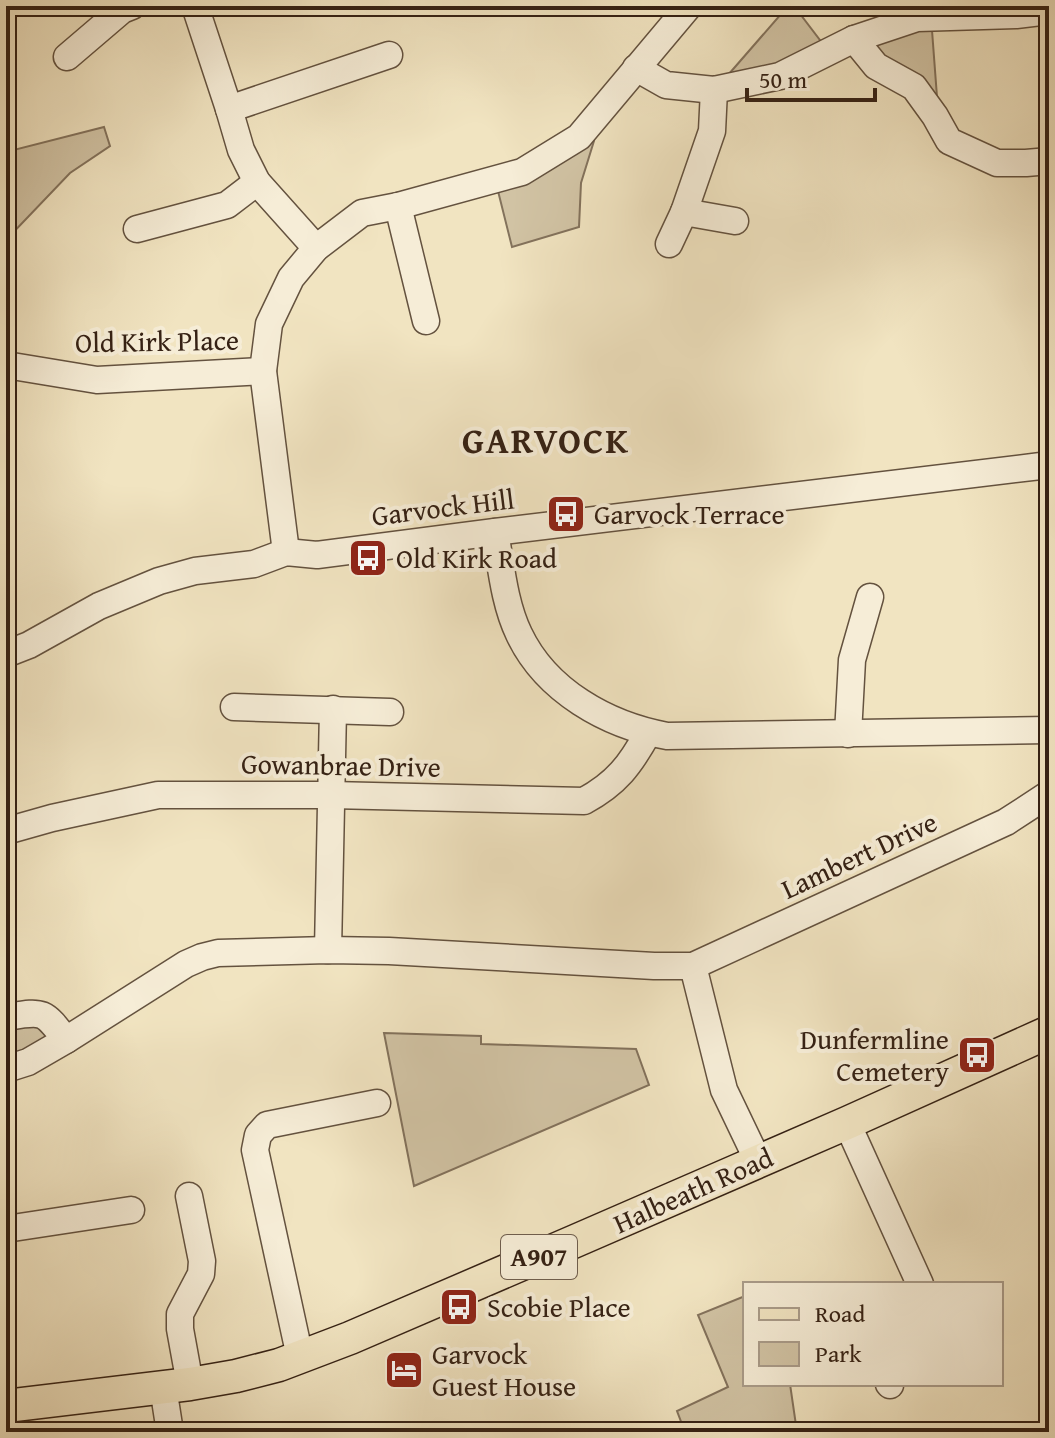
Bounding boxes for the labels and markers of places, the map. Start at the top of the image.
bus stop icon: Garvock Terrace [545,493,587,535]
place label: Garvock Terrace [594,493,785,534]
bus stop icon: Old Kirk Road [347,537,389,579]
place label: Old Kirk Road [396,537,557,578]
place label: Dunfermline Cemetery [800,1018,949,1091]
bus stop icon: Dunfermline Cemetery [956,1034,998,1076]
bus stop icon: Scobie Place [438,1286,480,1328]
place label: Scobie Place [487,1286,631,1327]
place label: Garvock Guest House [432,1333,576,1406]
hotel icon: Garvock Guest House [383,1349,425,1391]

